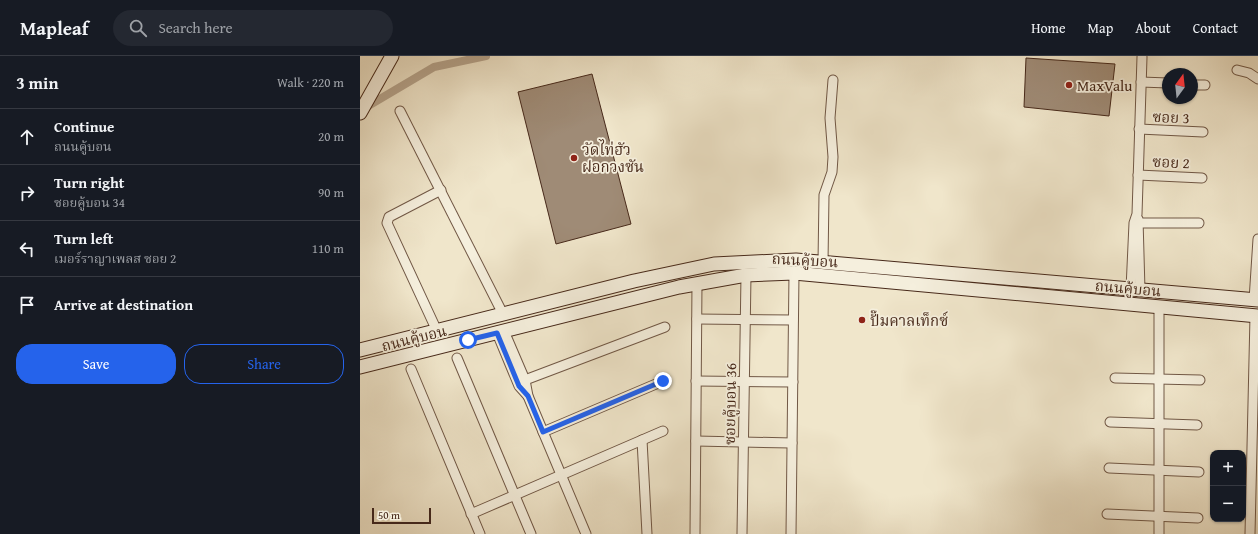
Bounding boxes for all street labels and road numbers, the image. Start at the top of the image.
street label: ซอย 3 [1152,106,1190,128]
street label: ซอย 2 [1152,151,1190,173]
street label: ถนนคู้บอน [771,248,839,272]
street label: ถนนคู้บอน [1094,275,1162,301]
street label: ถนนคู้บอน [379,320,449,356]
street label: ซอยคู้บอน 36 [719,363,741,445]

